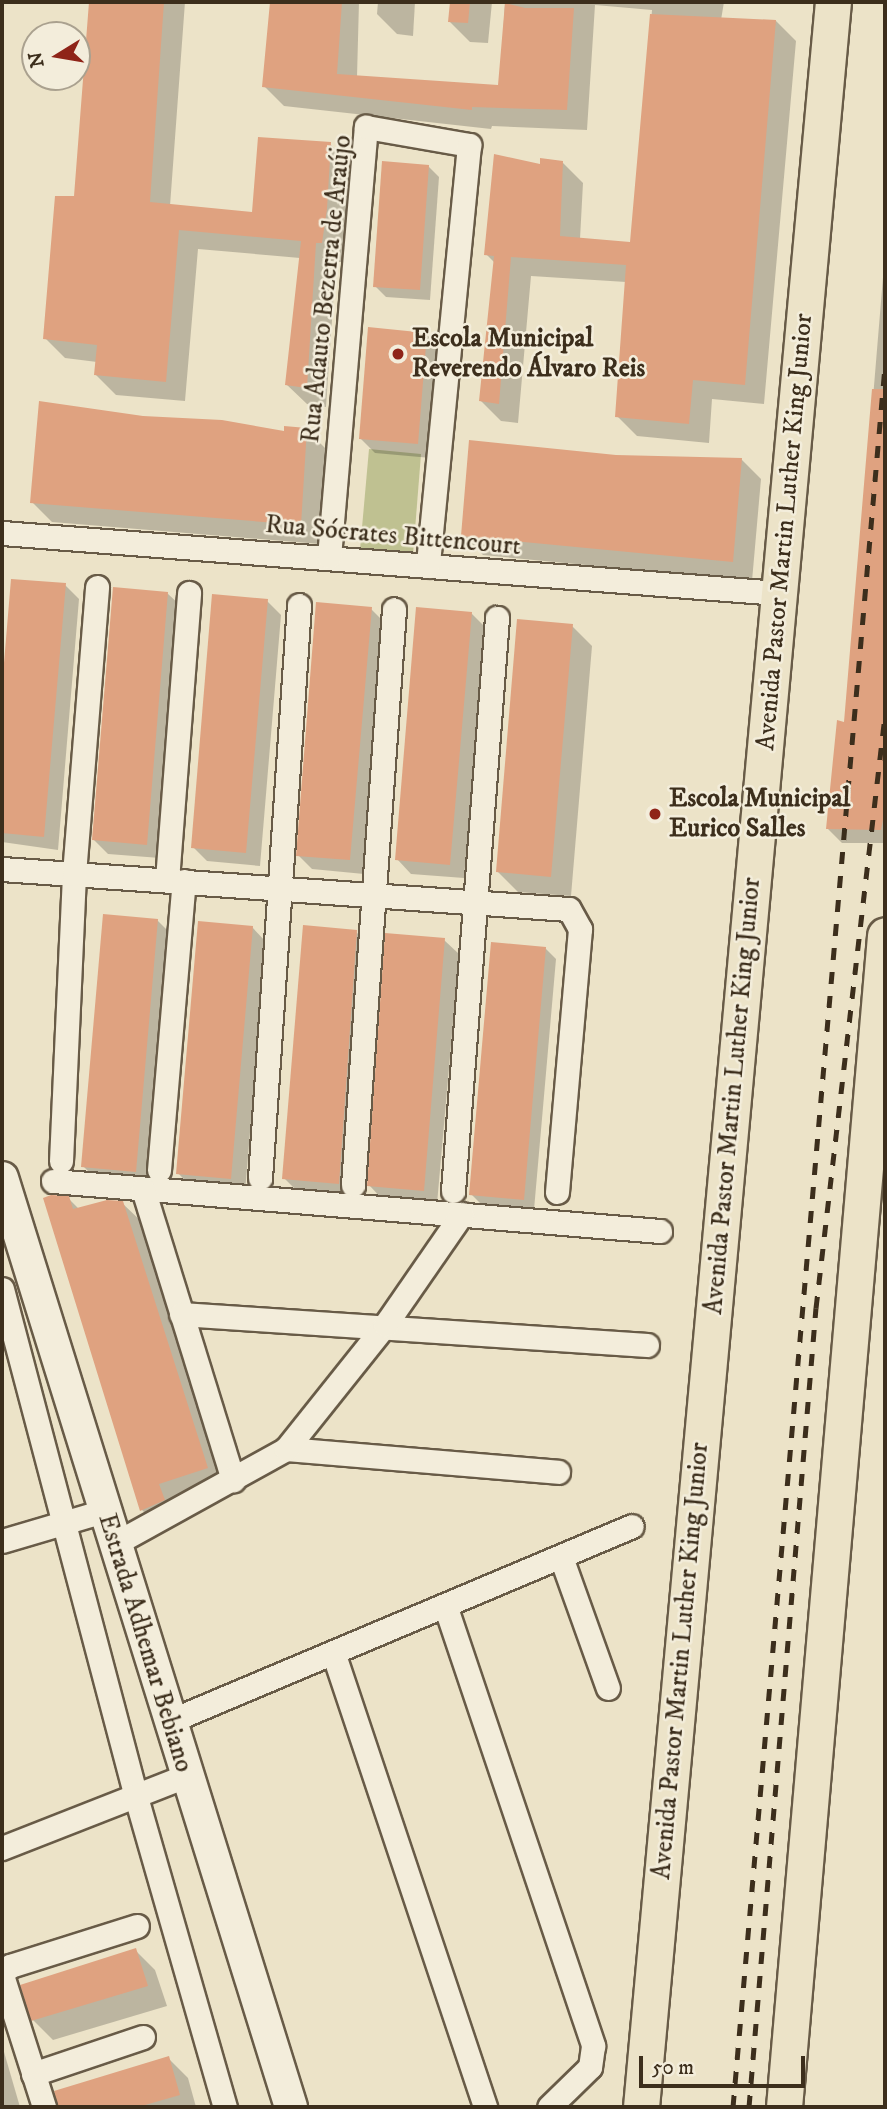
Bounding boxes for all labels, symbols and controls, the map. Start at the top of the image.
north arrow [21,21,91,91]
text: N [24,50,50,70]
street label: Rua Adauto Bezerra de Araújo [295,134,359,444]
street label: Avenida Pastor Martin Luther King Junior [750,312,820,752]
place label: Escola Municipal Reverendo Álvaro Reis [412,323,645,384]
marker: Escola Municipal Reverendo Álvaro Reis [390,346,406,362]
street label: Rua Sócrates Bittencourt [264,509,522,563]
place label: Escola Municipal Eurico Salles [669,783,850,844]
marker: Escola Municipal Eurico Salles [647,806,663,822]
street label: Avenida Pastor Martin Luther King Junior [698,876,768,1316]
street label: Avenida Pastor Martin Luther King Junior [646,1441,716,1881]
street label: Estrada Adhemar Bebiano [91,1510,199,1776]
scale bar [642,2042,808,2086]
text: 50 m [652,2055,694,2081]

